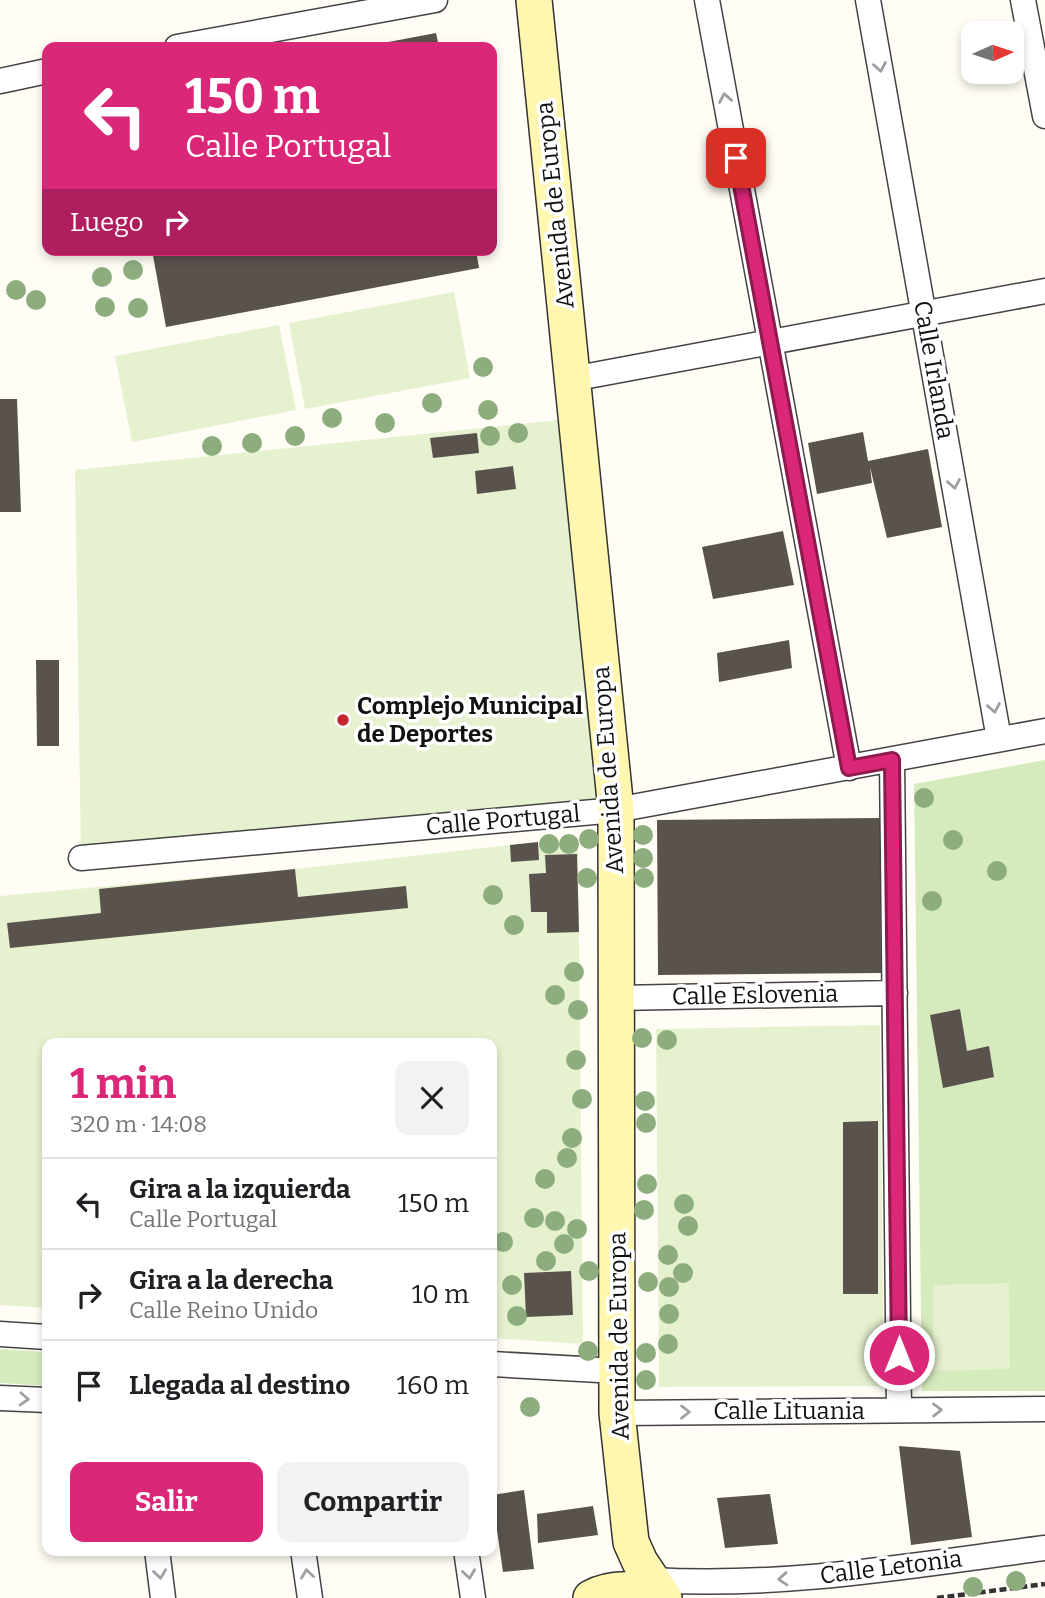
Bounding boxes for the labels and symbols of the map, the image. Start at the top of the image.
north arrow [961,21,1024,84]
one-way arrow [872,61,887,73]
one-way arrow [718,92,733,104]
street label: Avenida de Europa [530,100,580,310]
pin [706,128,766,188]
street label: Calle Irlanda [908,298,960,442]
one-way arrow [946,478,961,490]
street label: Avenida de Europa [587,665,629,875]
place label: Complejo Municipal de Deportes [357,692,584,748]
one-way arrow [986,702,1001,714]
marker: Complejo Municipal de Deportes [335,712,351,728]
street label: Calle Portugal [425,799,581,841]
street label: Calle Eslovenia [672,980,838,1010]
street label: Avenida de Europa [603,1232,635,1440]
position arrow [862,1318,936,1392]
one-way arrow [18,1391,29,1406]
street label: Calle Lituania [713,1397,865,1425]
one-way arrow [932,1402,943,1418]
one-way arrow [680,1404,691,1420]
street label: Calle Letonia [818,1544,964,1590]
one-way arrow [153,1568,168,1580]
one-way arrow [300,1568,315,1580]
one-way arrow [461,1568,476,1580]
one-way arrow [777,1571,788,1586]

